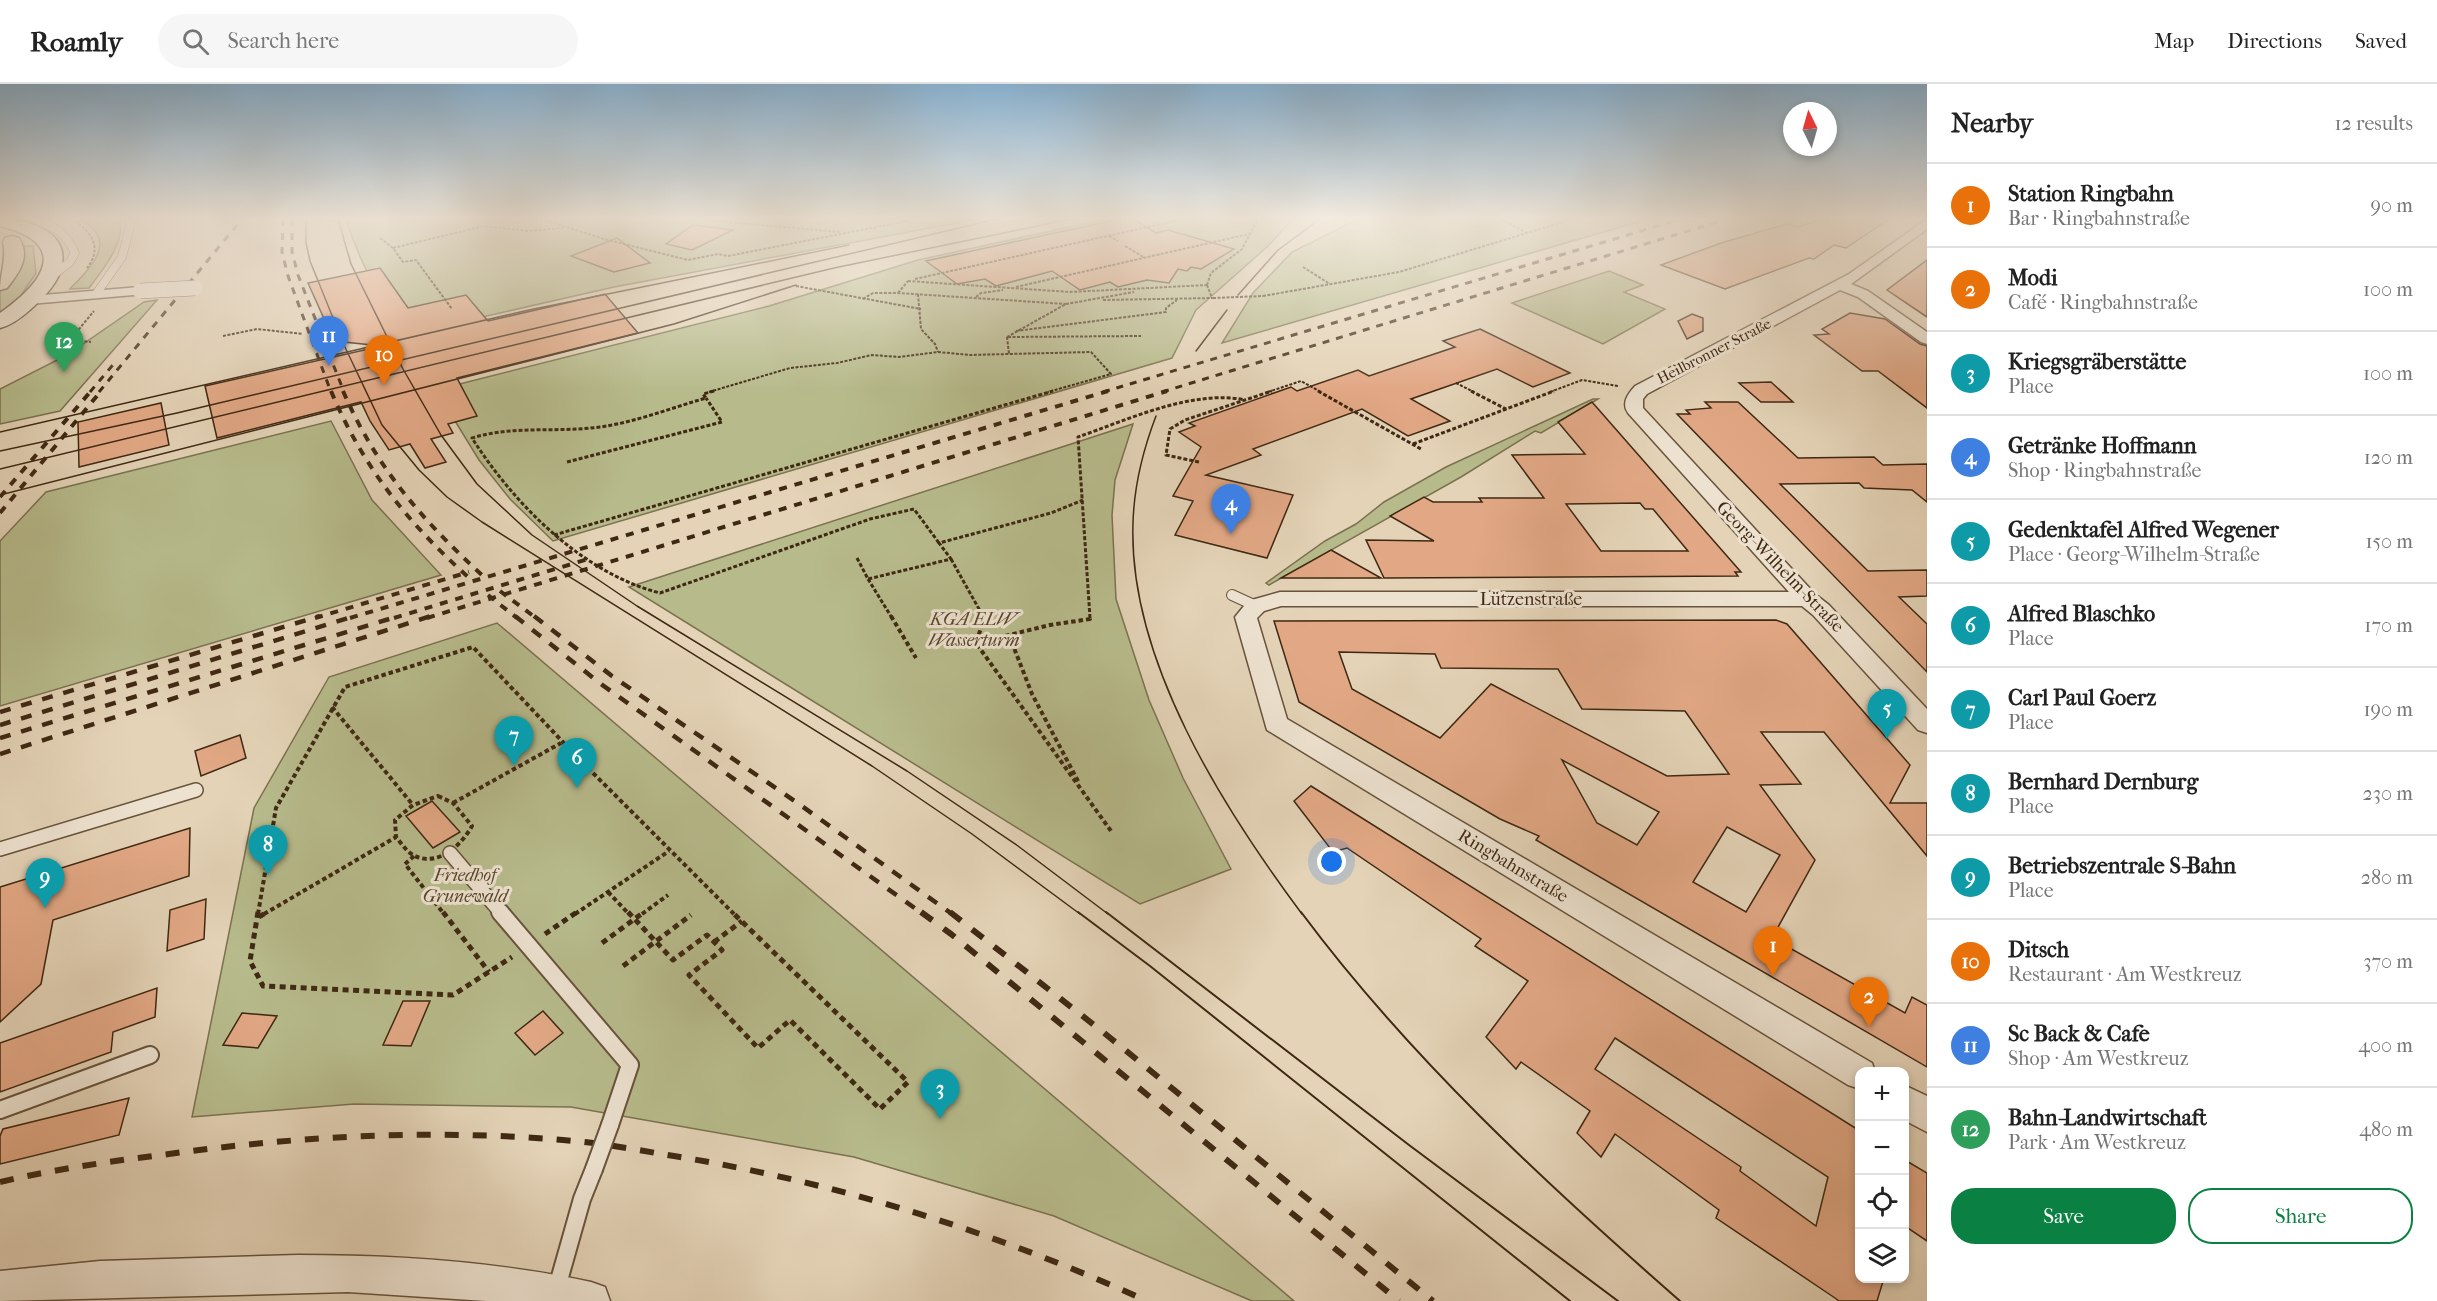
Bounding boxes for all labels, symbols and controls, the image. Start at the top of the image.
search box [158,14,578,68]
text: Roamly [30,25,122,58]
icon: search [179,25,212,58]
text: Search here [227,28,339,54]
text: Map [2154,29,2194,53]
text: Directions [2227,29,2322,53]
text: Saved [2355,29,2407,53]
north arrow [1783,102,1837,156]
text: Nearby [1951,108,2033,139]
text: 12 results [2334,112,2413,135]
text: Station Ringbahn [2008,181,2174,207]
text: 1 [1967,194,1974,217]
text: 90 m [2371,194,2413,217]
text: Bar · Ringbahnstraße [2008,207,2190,230]
text: Modi [2008,265,2058,291]
text: 2 [1965,278,1976,301]
text: 100 m [2363,278,2413,301]
text: Café · Ringbahnstraße [2008,291,2198,314]
street label: Heilbronner Straße [1654,314,1775,388]
pin: 11 [310,316,348,366]
pin: 12 [44,322,84,372]
pin: 10 [364,336,404,385]
text: Kriegsgräberstätte [2008,349,2186,375]
text: 3 [1966,362,1975,385]
text: 100 m [2363,362,2413,385]
text: Place [2008,375,2054,398]
text: Getränke Hoffmann [2008,433,2196,459]
text: 4 [1965,446,1976,469]
text: 120 m [2364,446,2413,469]
text: Shop · Ringbahnstraße [2008,459,2201,482]
pin: 4 [1212,484,1250,534]
street label: Georg-Wilhelm-Straße [1712,497,1848,637]
text: Gedenktafel Alfred Wegener [2008,517,2279,543]
text: 5 [1966,530,1975,553]
text: 150 m [2365,530,2413,553]
text: Place · Georg-Wilhelm-Straße [2008,543,2260,566]
street label: Lützenstraße [1480,589,1582,610]
text: Alfred Blaschko [2008,601,2155,627]
park label: KGA ELW Wasserturm [928,609,1021,651]
text: 6 [1965,614,1976,637]
text: 170 m [2364,614,2413,637]
text: Place [2008,627,2054,650]
text: Carl Paul Goerz [2008,685,2156,711]
pin: 5 [1868,690,1906,739]
text: 7 [1966,698,1975,721]
text: 190 m [2363,698,2413,721]
text: Place [2008,711,2054,734]
pin: 7 [494,716,534,766]
pin: 6 [558,738,596,788]
text: Bernhard Dernburg [2008,769,2198,795]
text: 8 [1965,782,1976,805]
text: 230 m [2363,782,2413,805]
text: Place [2008,795,2054,818]
street label: Ringbahnstraße [1454,825,1572,907]
pin: 8 [248,826,288,875]
your location [1317,847,1346,876]
text: Betriebszentrale S-Bahn [2008,853,2236,879]
pin: 9 [26,858,64,908]
park label: Friedhof Grunewald [423,865,510,907]
text: 9 [1965,866,1976,889]
text: 280 m [2361,866,2413,889]
text: Place [2008,879,2054,902]
pin: 1 [1754,926,1792,976]
text: Ditsch [2008,937,2069,963]
text: 10 [1961,950,1980,973]
text: 370 m [2363,950,2413,973]
text: Restaurant · Am Westkreuz [2008,963,2242,986]
pin: 2 [1850,978,1888,1027]
text: Sc Back & Cafe [2008,1021,2150,1047]
text: 11 [1963,1034,1978,1057]
text: 400 m [2358,1034,2413,1057]
text: Shop · Am Westkreuz [2008,1047,2188,1070]
map controls [1855,1067,1909,1283]
button: + [1855,1067,1909,1121]
pin: 3 [920,1070,960,1119]
text: Bahn-Landwirtschaft [2008,1105,2207,1131]
text: 12 [1962,1118,1979,1141]
text: 480 m [2359,1118,2413,1141]
button: − [1855,1121,1909,1175]
text: Park · Am Westkreuz [2008,1131,2186,1154]
button: locate [1855,1175,1909,1229]
button: Save [1951,1188,2176,1244]
button: Share [2188,1188,2413,1244]
button: layers [1855,1229,1909,1283]

